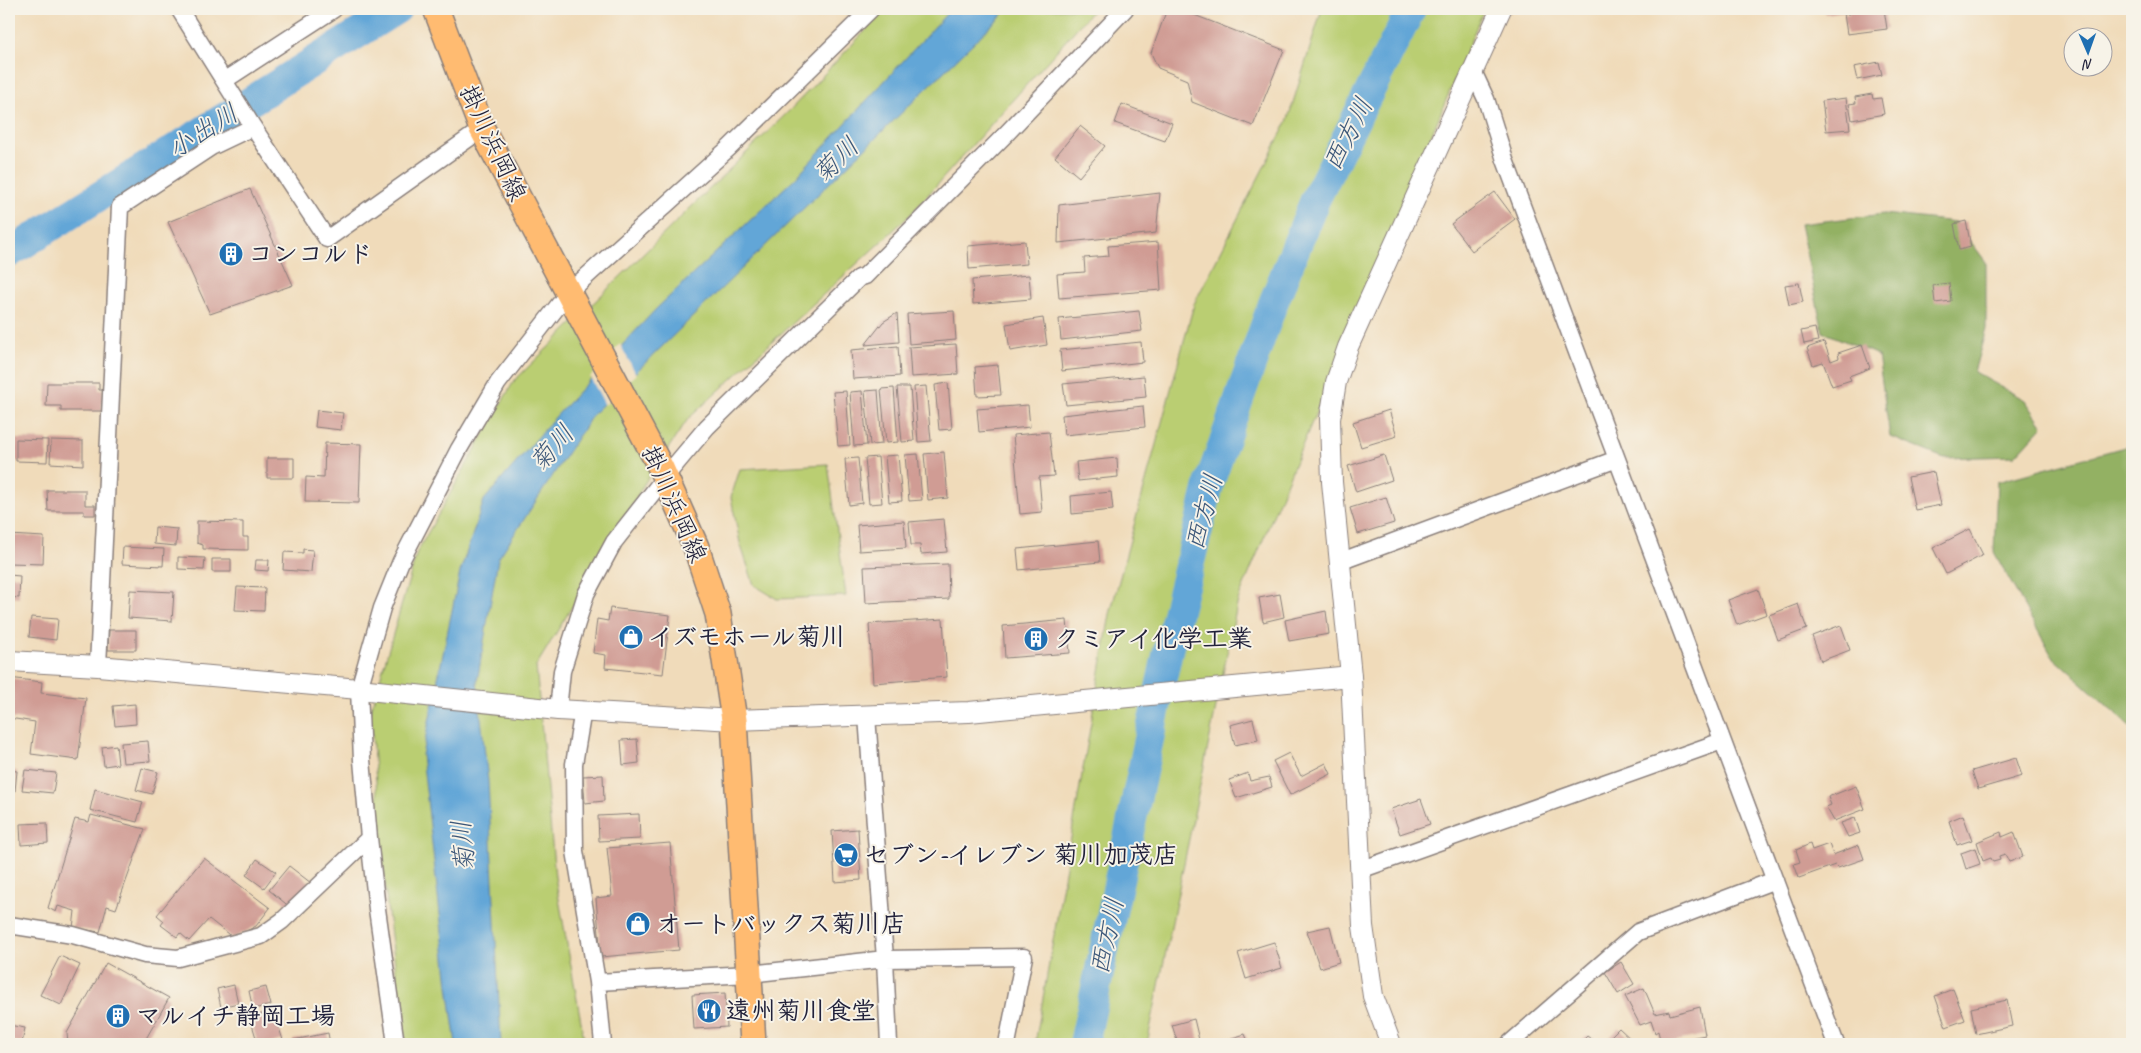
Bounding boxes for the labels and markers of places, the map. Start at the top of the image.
place label: コンコルド [248,238,373,270]
building icon: コンコルド [218,241,244,267]
place label: イズモホール菊川 [648,621,846,653]
place label: クミアイ化学工業 [1054,623,1253,655]
shop icon: イズモホール菊川 [618,624,644,650]
building icon: クミアイ化学工業 [1023,626,1049,652]
place label: セブン-イレブン 菊川加茂店 [864,839,1178,871]
supermarket icon: セブン-イレブン 菊川加茂店 [833,842,859,868]
place label: オートバックス菊川店 [656,908,906,940]
shop icon: オートバックス菊川店 [625,911,651,937]
place label: 遠州菊川食堂 [726,995,876,1027]
restaurant icon: 遠州菊川食堂 [696,998,722,1024]
place label: マルイチ静岡工場 [136,1000,336,1032]
building icon: マルイチ静岡工場 [105,1003,131,1029]

